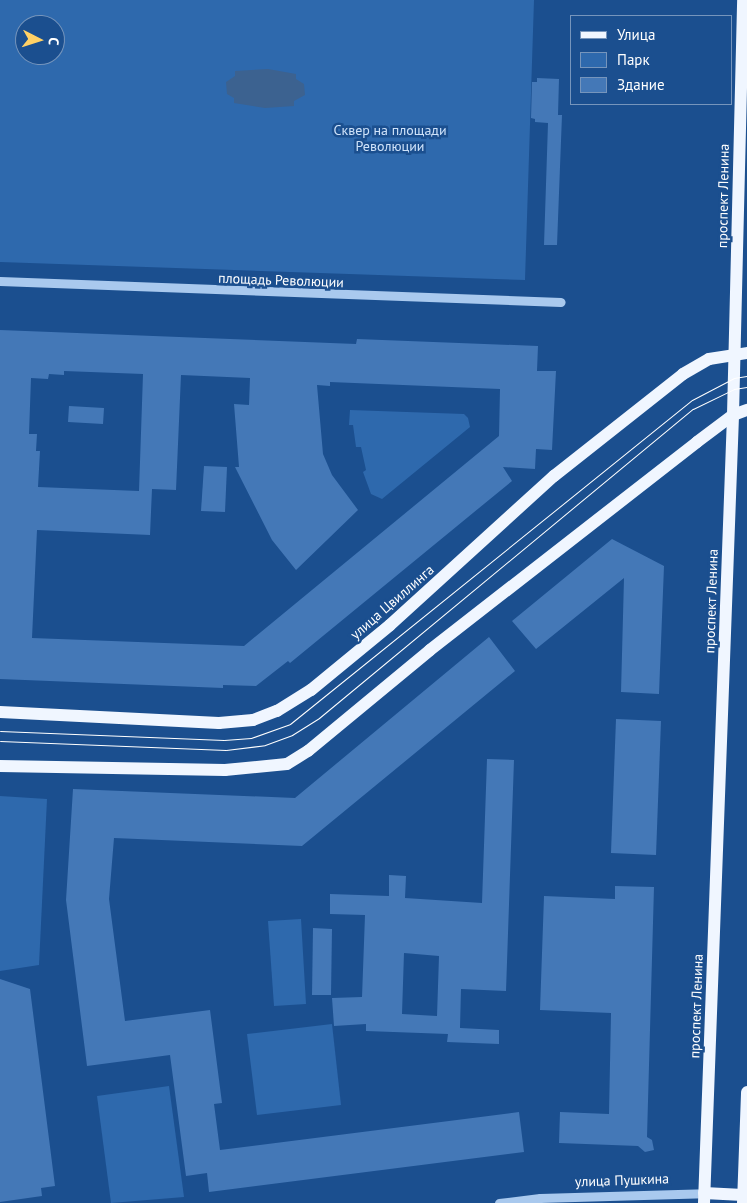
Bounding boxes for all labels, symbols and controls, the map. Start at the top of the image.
north arrow [15,15,65,65]
legend [570,15,732,105]
text: Улица [617,25,655,44]
text: С [45,37,63,46]
text: Парк [617,50,650,69]
text: Здание [617,75,665,94]
park label: Сквер на площади Революции [333,122,447,154]
street label: проспект Ленина [714,143,732,249]
street label: площадь Революции [218,269,344,291]
street label: проспект Ленина [701,548,721,654]
street label: улица Цвиллинга [347,561,437,643]
street label: проспект Ленина [686,953,706,1059]
street label: улица Пушкина [575,1170,669,1190]

